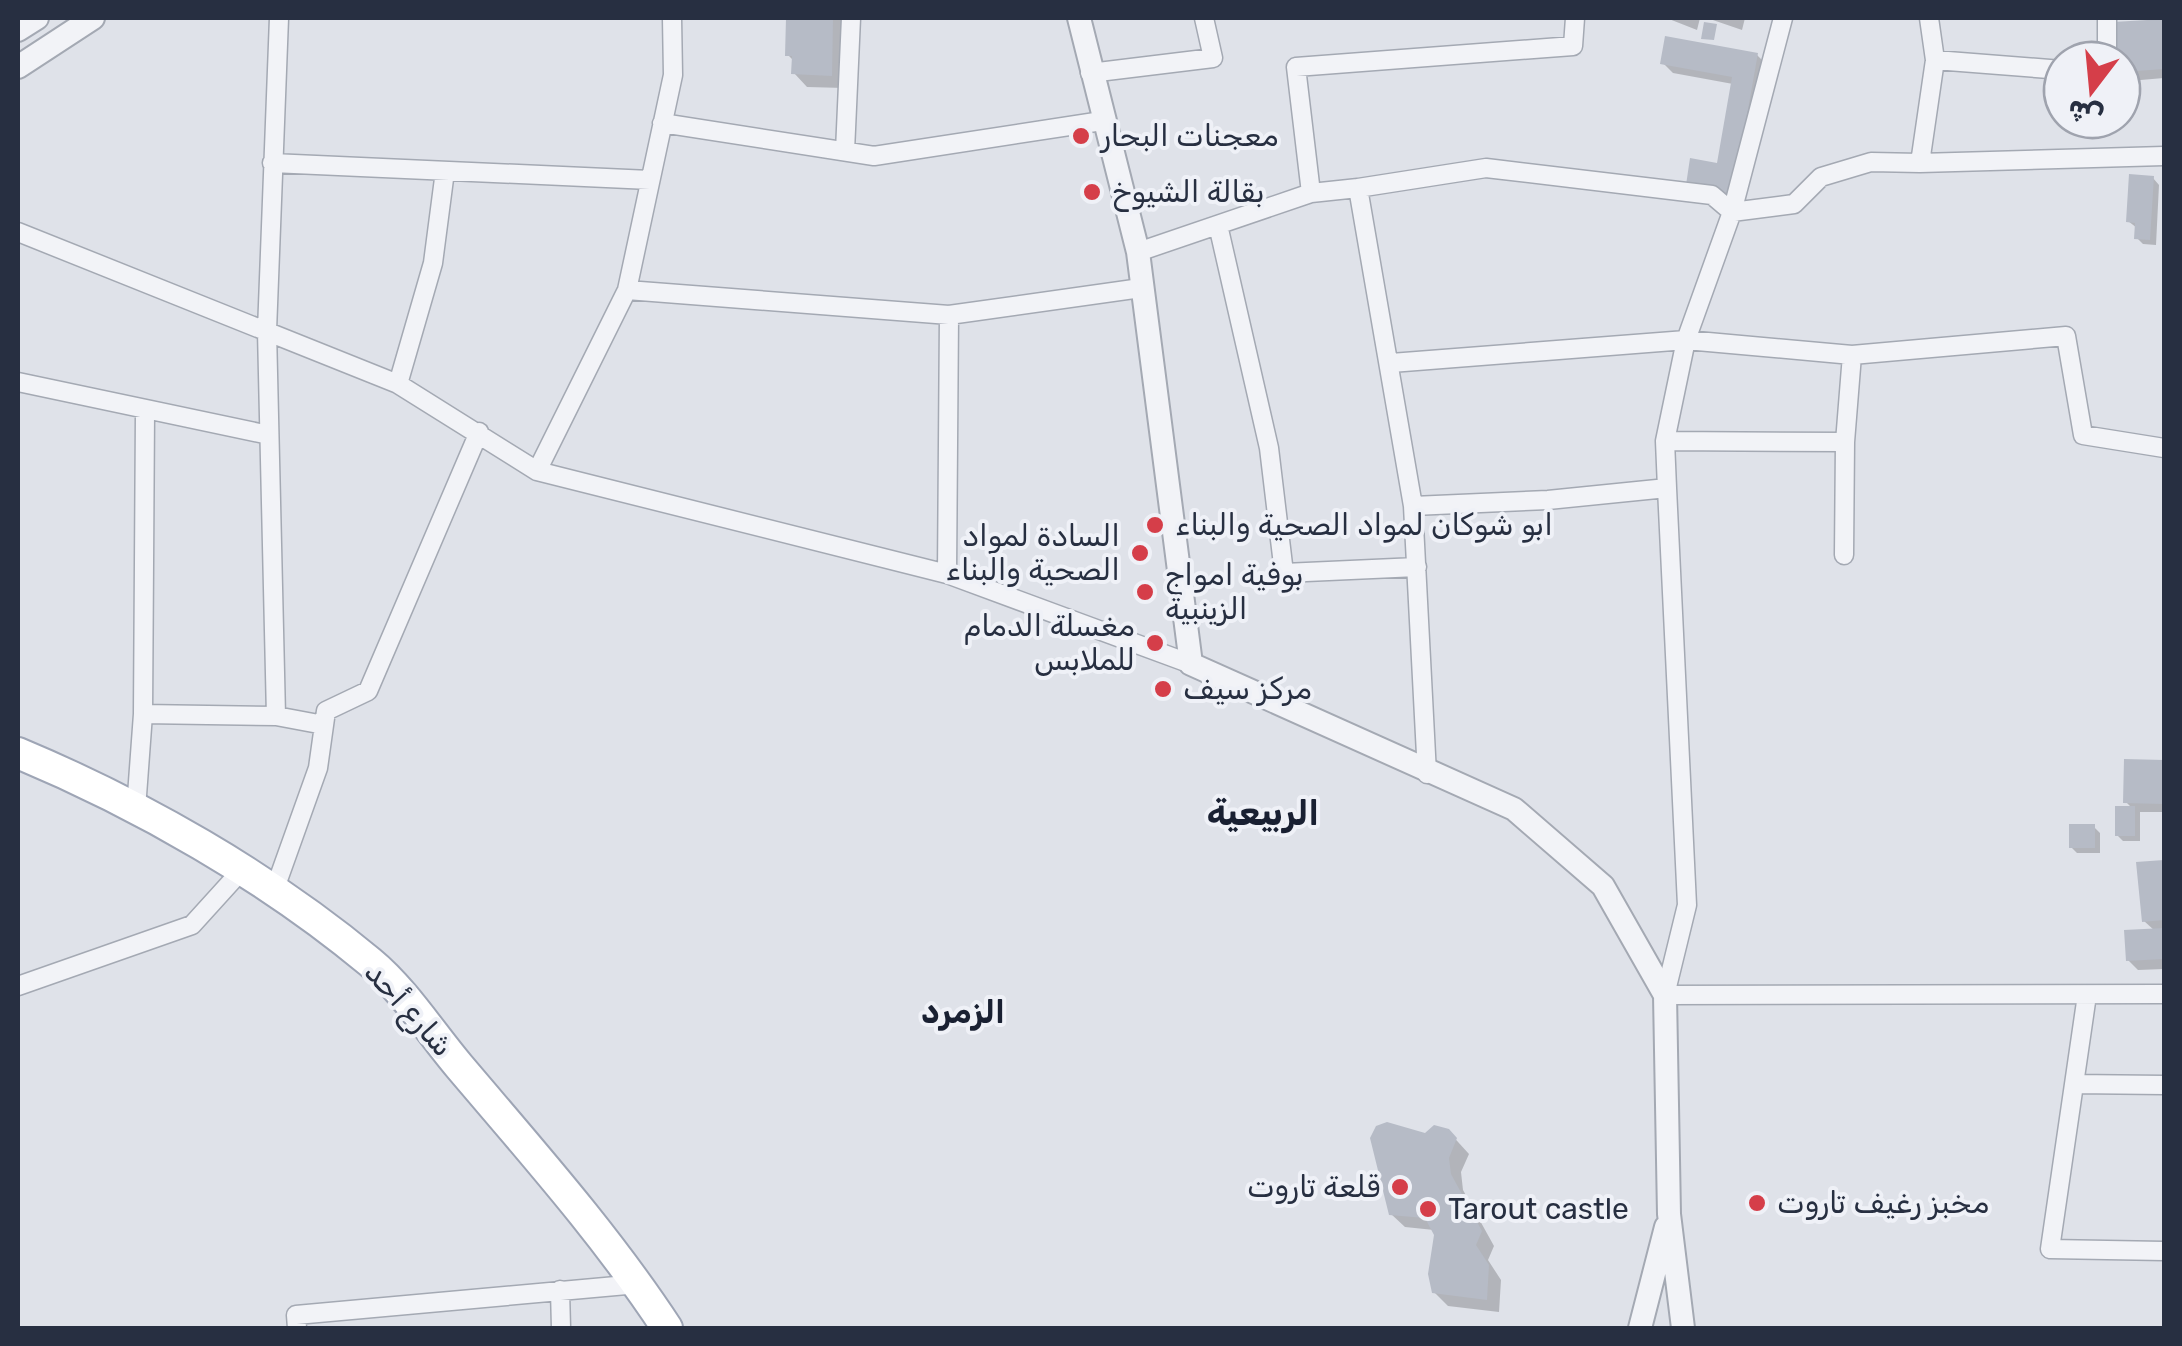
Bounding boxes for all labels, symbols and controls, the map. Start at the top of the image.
north arrow [2042,40,2142,140]
text: ش [2064,93,2107,134]
place label: معجنات البحار [1099,118,1279,154]
marker: معجنات البحار [1070,125,1092,147]
place label: بقالة الشيوخ [1112,174,1264,212]
marker: بقالة الشيوخ [1081,181,1103,203]
place label: ابو شوكان لمواد الصحية والبناء [1175,507,1553,543]
marker: ابو شوكان لمواد الصحية والبناء [1144,514,1166,536]
place label: السادة لمواد الصحية والبناء [945,518,1120,588]
marker: السادة لمواد الصحية والبناء [1129,542,1151,564]
place label: بوفية امواج الزينبية [1165,557,1304,627]
marker: بوفية امواج الزينبية [1134,581,1156,603]
place label: مغسلة الدمام للملابس [964,608,1135,678]
marker: مغسلة الدمام للملابس [1144,632,1166,654]
place label: مركز سيف [1183,671,1312,707]
marker: مركز سيف [1152,678,1174,700]
district label: الربيعية [1207,792,1319,834]
street label: شارع أحد [356,954,461,1065]
district label: الزمرد [921,993,1005,1031]
place label: قلعة تاروت [1247,1169,1380,1205]
marker: قلعة تاروت [1389,1176,1411,1198]
place label: مخبز رغيف تاروت [1777,1185,1989,1221]
place label: Tarout castle [1448,1191,1629,1227]
marker: مخبز رغيف تاروت [1746,1192,1768,1214]
marker: Tarout castle [1417,1198,1439,1220]

